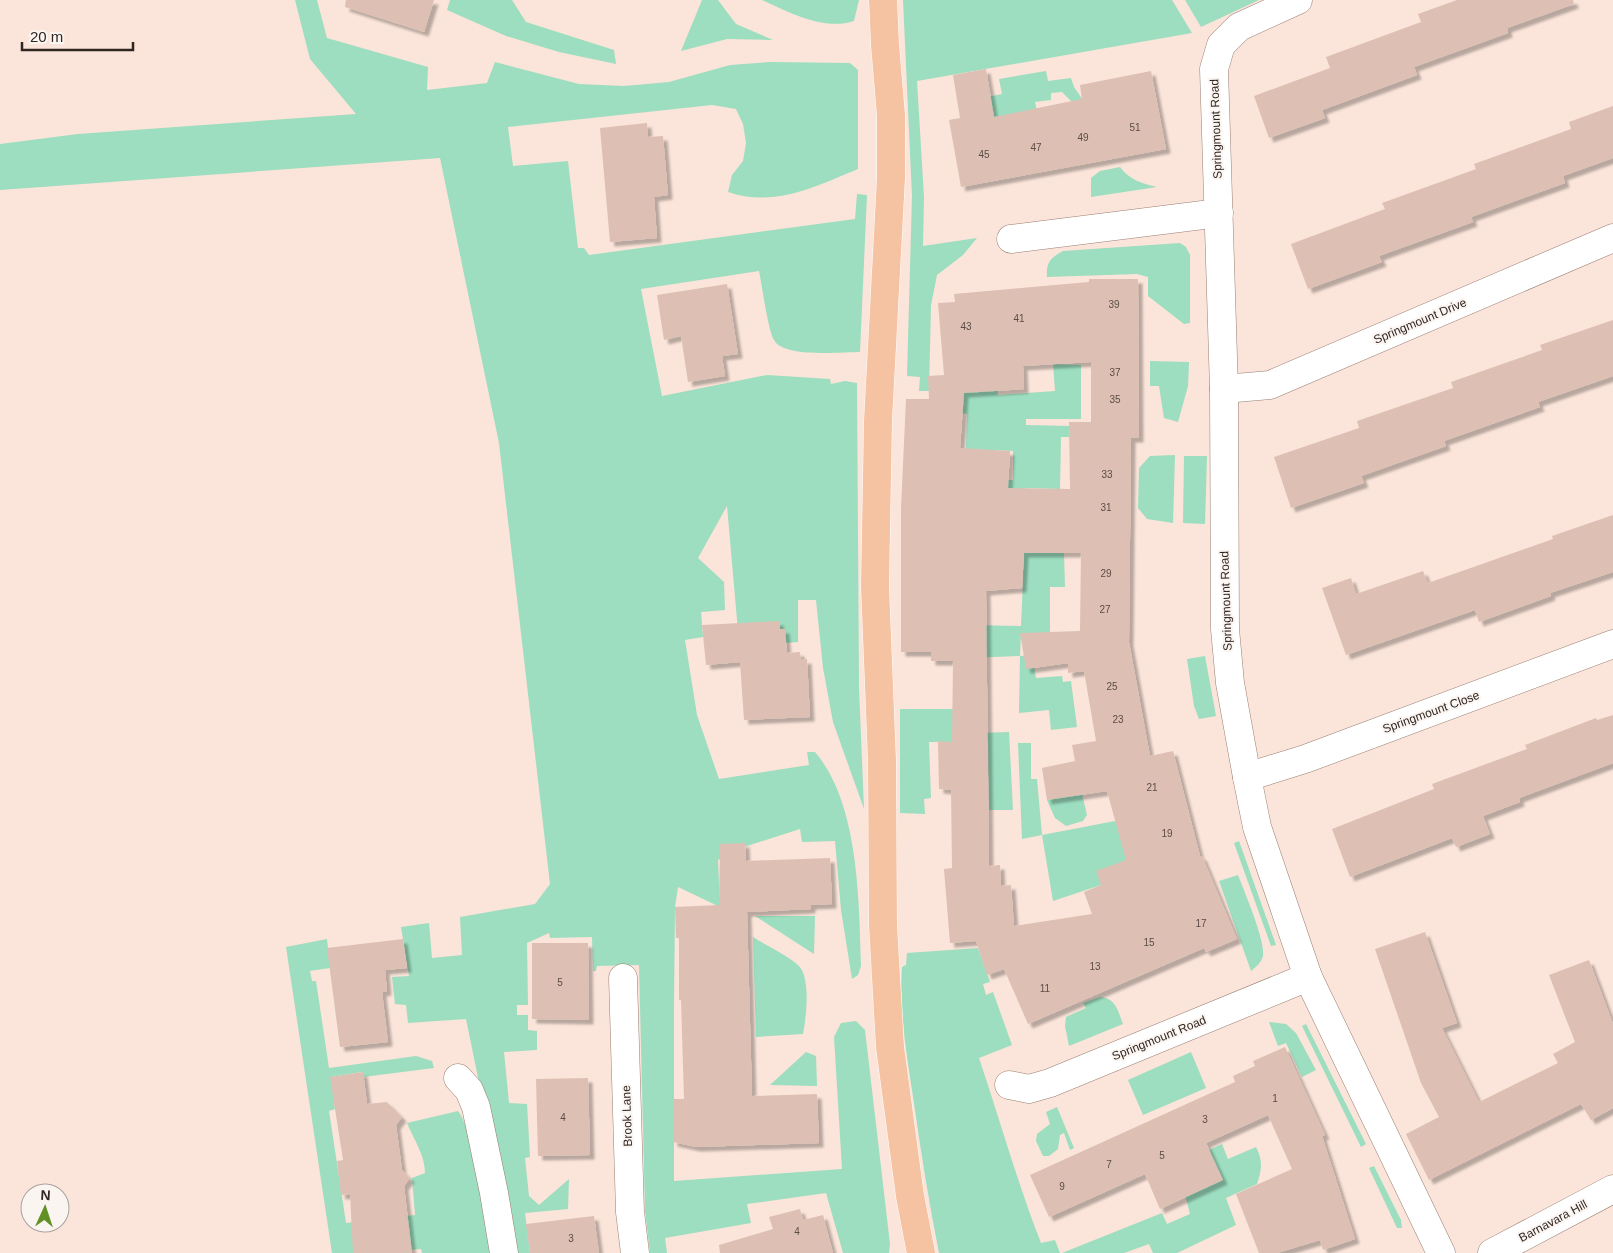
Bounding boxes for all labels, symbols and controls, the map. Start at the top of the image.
scale bar [22,20,134,52]
text: 20 m [30,28,63,45]
street label: Springmount Road [1207,79,1225,179]
house number: 51 [1129,122,1141,133]
house number: 49 [1077,132,1089,143]
house number: 47 [1030,142,1042,153]
house number: 45 [978,149,990,160]
street label: Springmount Drive [1372,295,1469,347]
house number: 39 [1108,299,1120,310]
house number: 41 [1013,313,1025,324]
house number: 43 [960,321,972,332]
house number: 37 [1109,367,1121,378]
house number: 35 [1109,394,1121,405]
house number: 33 [1101,469,1113,480]
house number: 31 [1100,502,1112,513]
street label: Springmount Road [1217,551,1235,651]
house number: 29 [1100,568,1112,579]
house number: 27 [1099,604,1111,615]
house number: 25 [1106,681,1118,692]
street label: Springmount Close [1381,688,1482,736]
house number: 23 [1112,714,1124,725]
house number: 21 [1146,782,1158,793]
house number: 19 [1161,828,1173,839]
house number: 17 [1195,918,1207,929]
house number: 15 [1143,937,1155,948]
house number: 13 [1089,961,1101,972]
house number: 5 [557,977,563,988]
house number: 11 [1040,983,1051,994]
street label: Springmount Road [1110,1013,1208,1063]
street label: Brook Lane [619,1085,635,1147]
house number: 1 [1272,1093,1278,1104]
house number: 4 [560,1112,566,1123]
house number: 3 [1202,1114,1208,1125]
house number: 5 [1159,1150,1165,1161]
house number: 7 [1106,1159,1112,1170]
house number: 9 [1059,1181,1065,1192]
north arrow [20,1183,70,1233]
text: N [40,1187,51,1203]
street label: Barnavara Hill [1516,1197,1590,1245]
house number: 4 [794,1226,800,1237]
house number: 3 [568,1233,574,1244]

